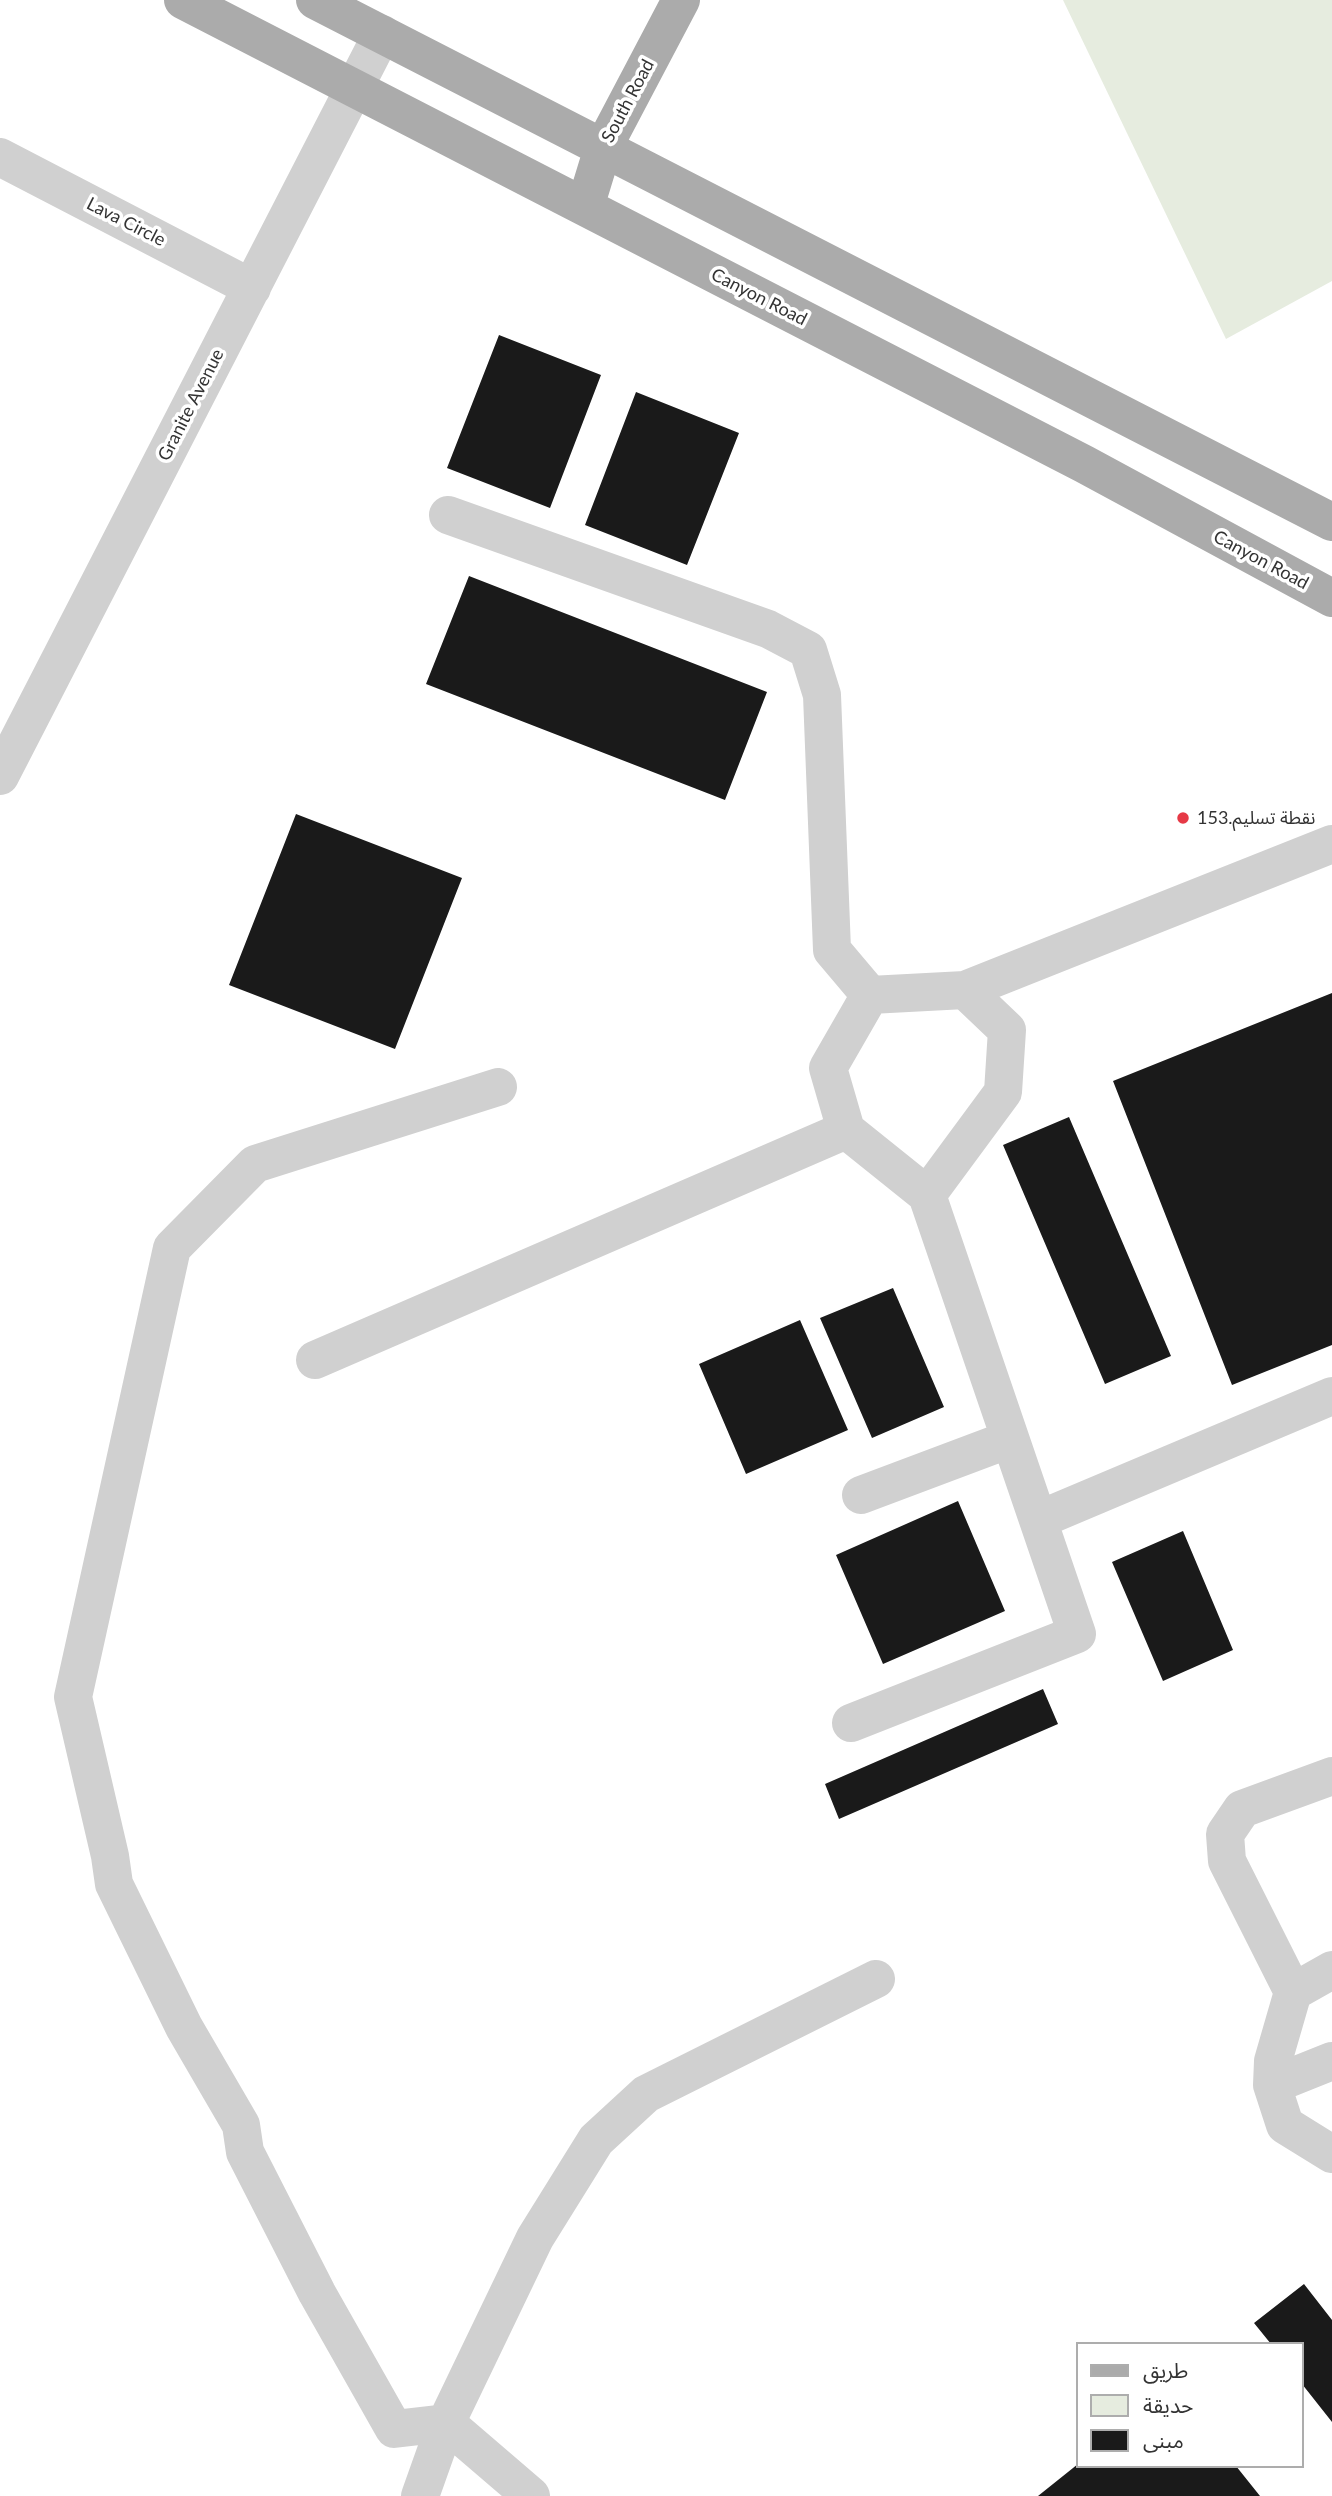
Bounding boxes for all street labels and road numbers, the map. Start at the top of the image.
street label: South Road [597,56,659,146]
street label: Lava Circle [83,193,169,251]
street label: Canyon Road [707,264,811,330]
street label: Granite Avenue [153,345,229,465]
street label: Canyon Road [1210,526,1312,594]

